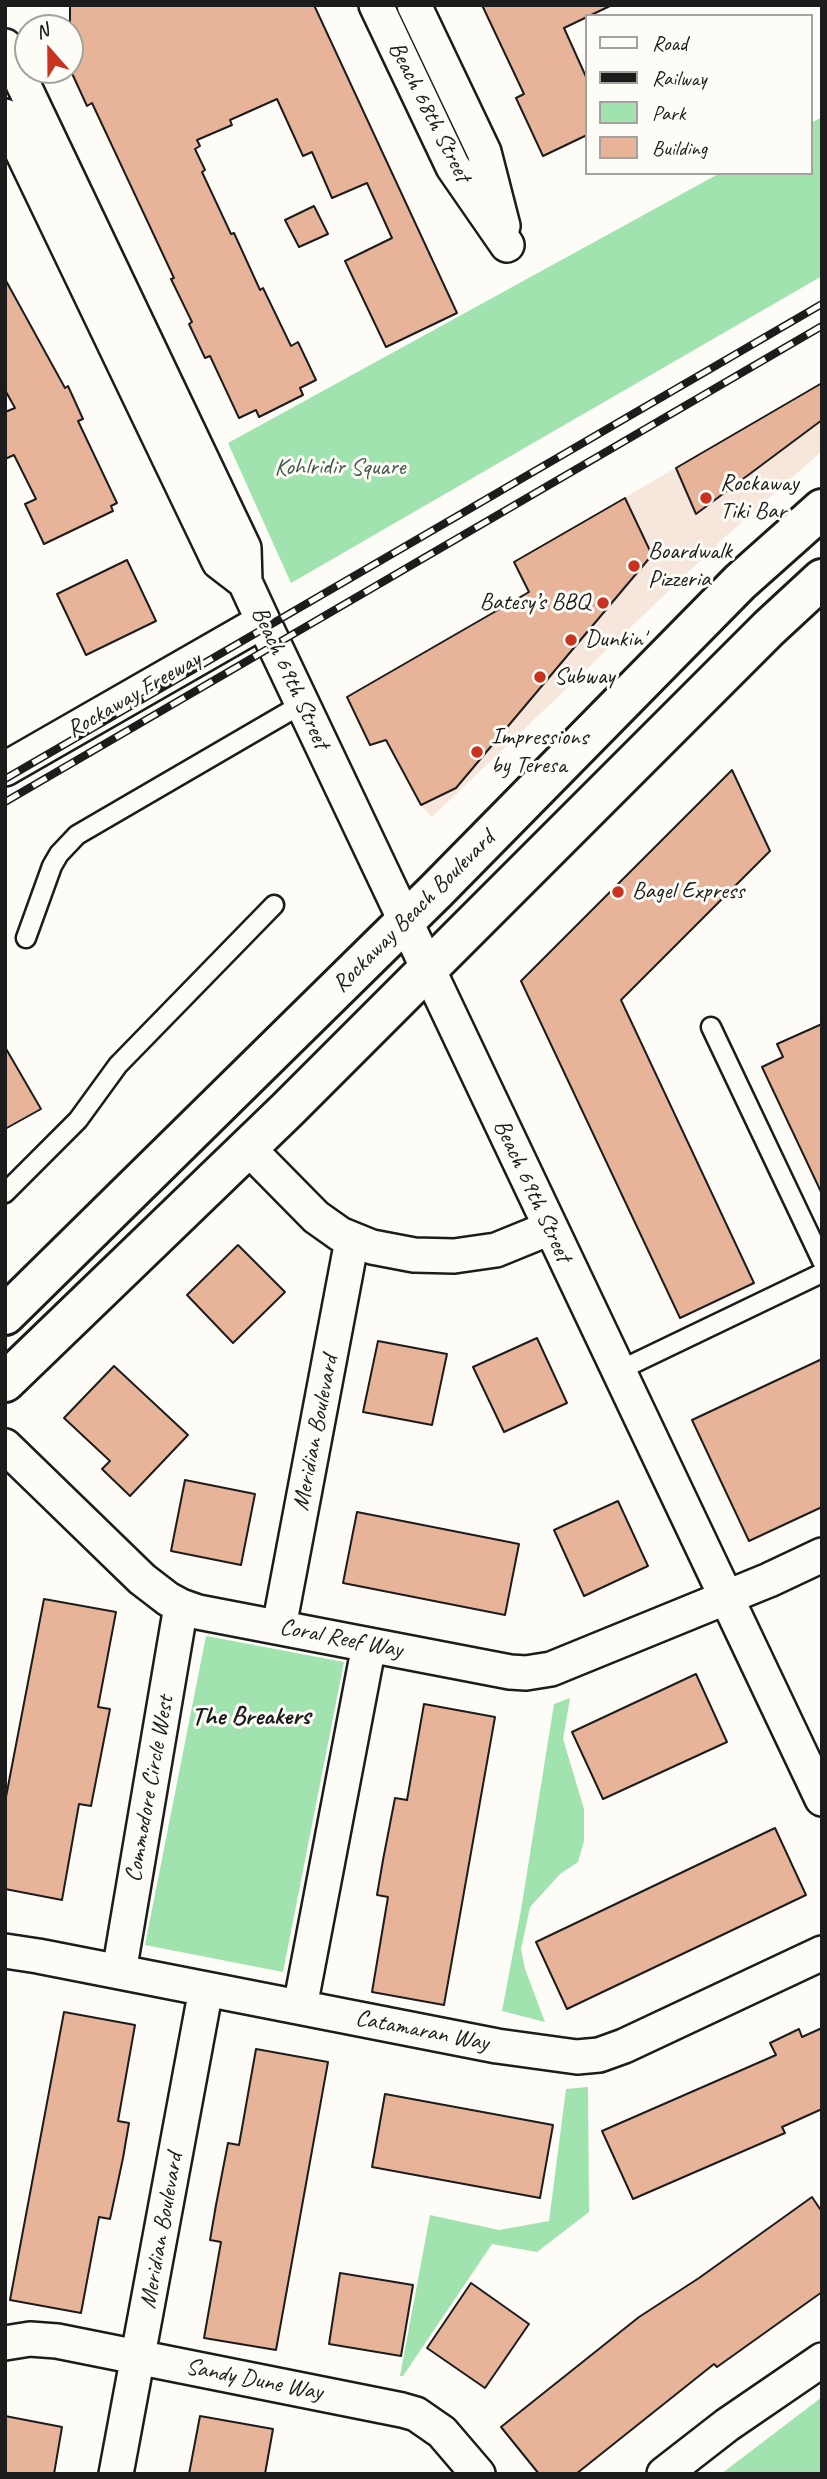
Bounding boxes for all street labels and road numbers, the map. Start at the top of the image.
street label: Beach 68th Street [381,37,477,187]
street label: Beach 69th Street [244,602,336,754]
street label: Rockaway Freeway [62,645,206,745]
street label: Rockaway Beach Boulevard [327,825,501,999]
street label: Beach 69th Street [486,1115,578,1267]
street label: Meridian Boulevard [287,1353,345,1513]
street label: Coral Reef Way [277,1613,405,1665]
street label: Commodore Circle West [119,1694,181,1884]
street label: Catamaran Way [353,2004,491,2058]
street label: Meridian Boulevard [134,2151,190,2311]
street label: Sandy Dune Way [183,2353,325,2407]

